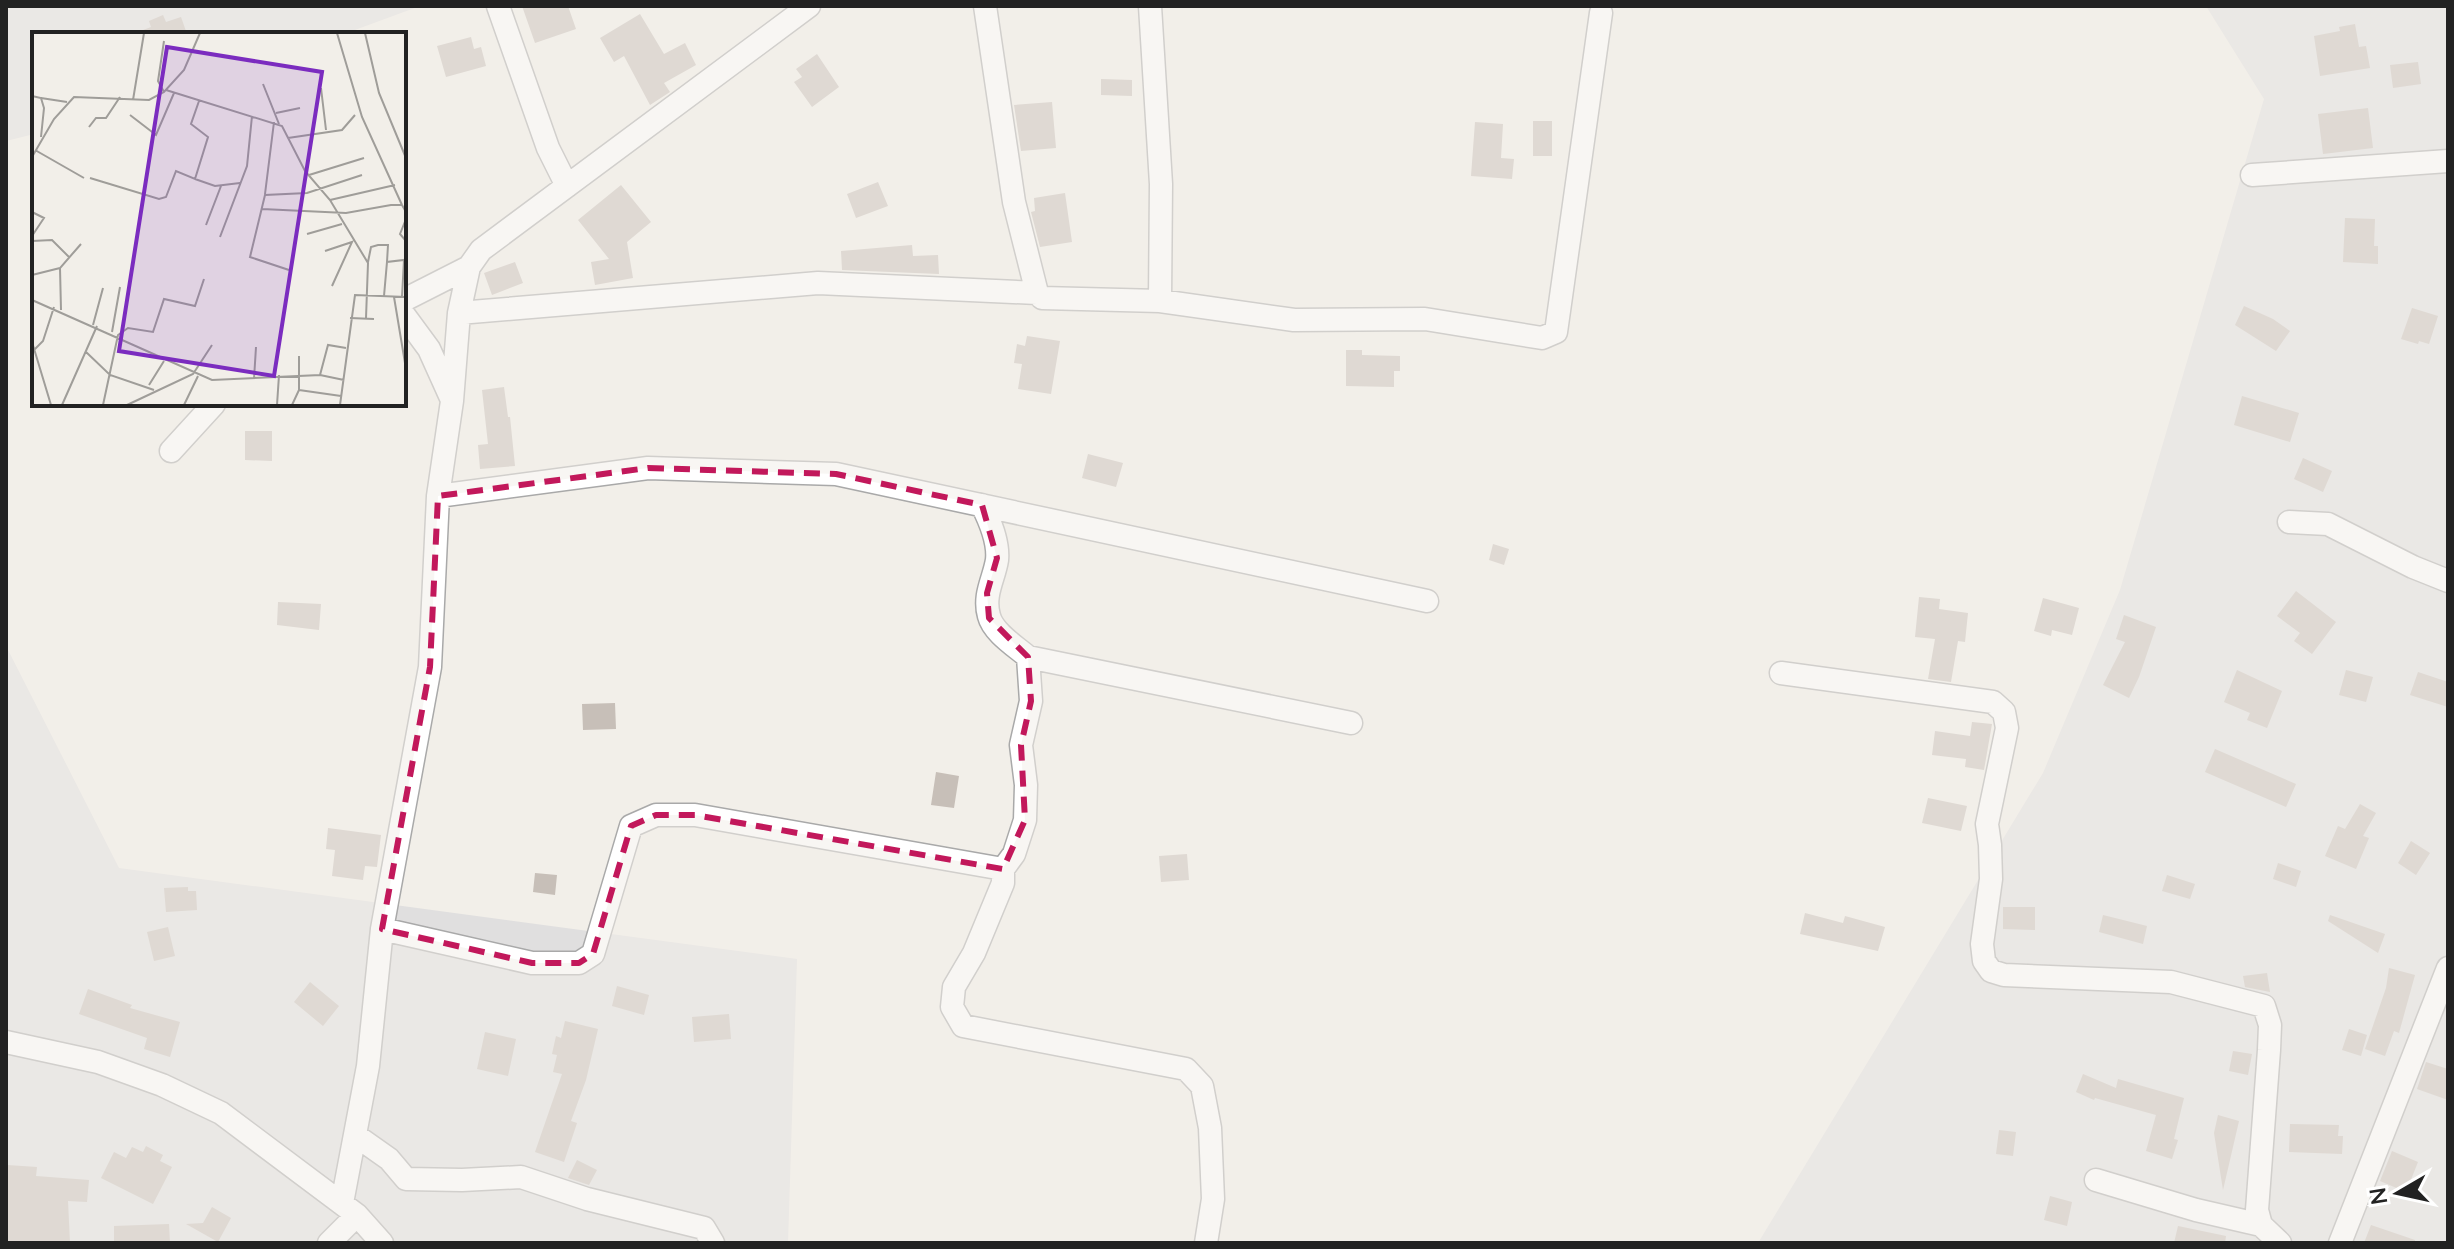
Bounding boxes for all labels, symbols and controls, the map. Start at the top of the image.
inset map [32,32,406,406]
north arrow [2358,1153,2438,1233]
text: N [2363,1186,2392,1207]

